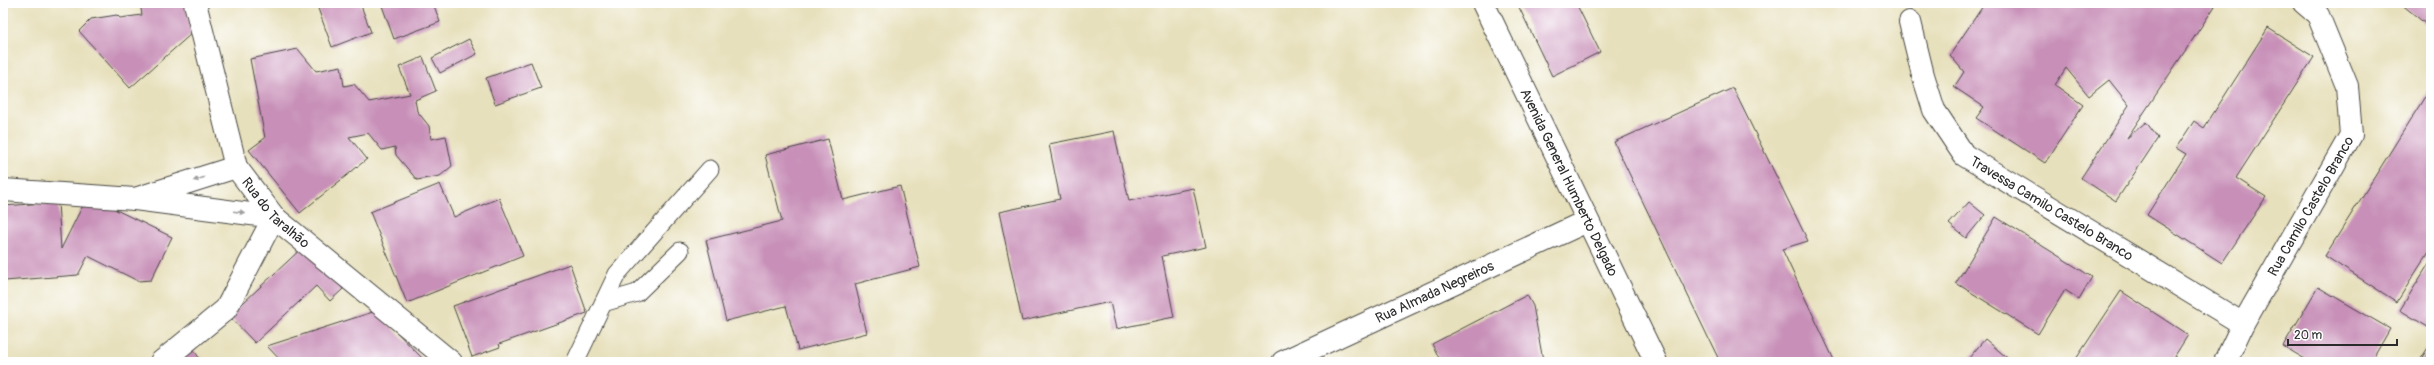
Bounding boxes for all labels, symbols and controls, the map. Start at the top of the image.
street label: Avenida General Humberto Delgado [1517,86,1622,279]
street label: Rua Camilo Castelo Branco [2264,133,2357,279]
street label: Travessa Camilo Castelo Branco [1967,152,2137,264]
street label: Rua do Taralhão [238,174,314,252]
one-way arrow [193,176,205,182]
one-way arrow [233,209,245,216]
street label: Rua Almada Negreiros [1373,257,1497,327]
scale bar [2288,321,2397,347]
text: 20 m [2294,328,2323,343]

